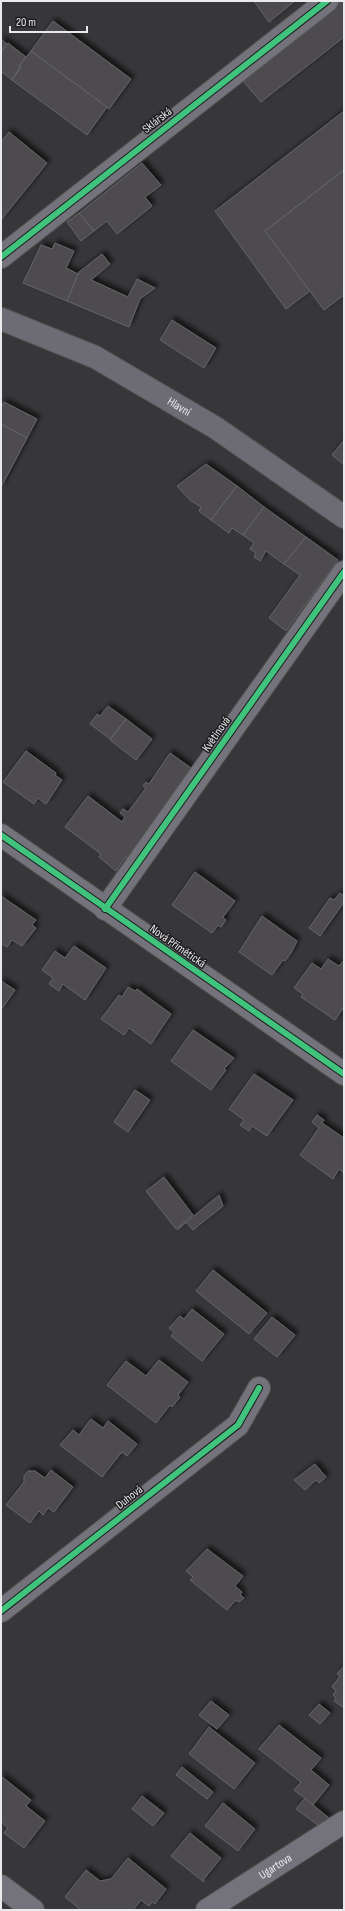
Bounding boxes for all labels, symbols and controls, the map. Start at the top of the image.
scale bar [10,8,87,34]
text: 20 m [16,15,36,30]
street label: Sklářská [140,104,175,137]
street label: Hlavní [164,394,194,420]
street label: Květinová [199,714,234,755]
street label: Nová Přímětická [147,922,209,971]
street label: Duhová [113,1482,146,1513]
street label: Ugartova [256,1850,295,1883]

